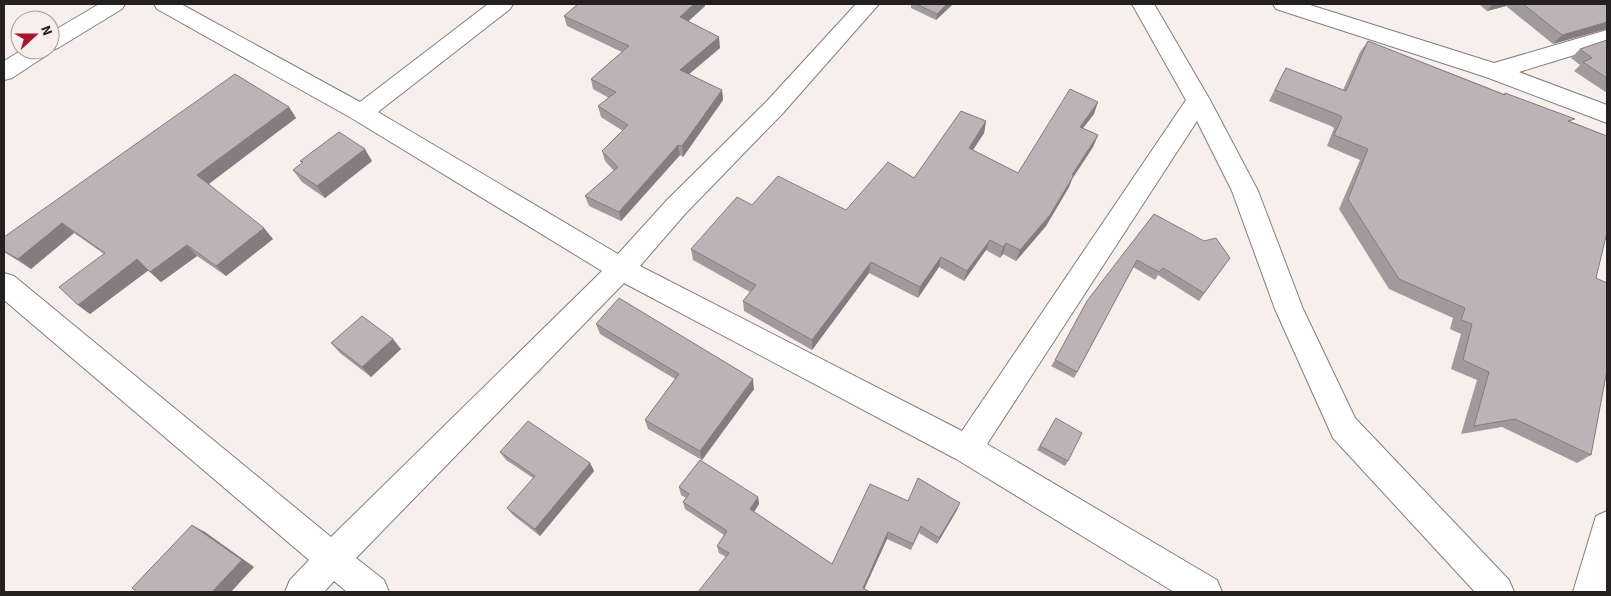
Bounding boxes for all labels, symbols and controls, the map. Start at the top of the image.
north arrow [10,10,60,60]
text: N [35,23,57,39]

